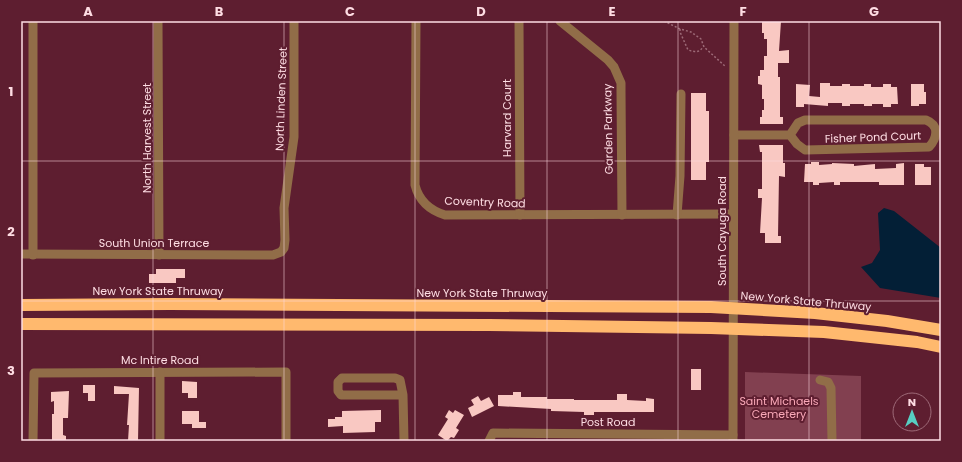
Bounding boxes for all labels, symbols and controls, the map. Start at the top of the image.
text: A [83,2,93,21]
text: B [215,2,224,21]
text: C [345,2,355,21]
text: D [476,2,486,21]
text: E [608,2,616,21]
text: F [739,2,747,21]
text: G [869,2,879,21]
street label: North Linden Street [271,47,291,151]
street label: Harvard Court [499,79,515,157]
text: 1 [9,82,13,101]
street label: North Harvest Street [139,83,155,193]
street label: Garden Parkway [599,83,617,174]
street label: Fisher Pond Court [825,127,921,147]
street label: South Cayuga Road [714,176,730,286]
street label: Coventry Road [444,193,526,211]
text: 2 [7,222,15,241]
street label: South Union Terrace [99,235,209,251]
street label: New York State Thruway [92,283,224,299]
street label: New York State Thruway [416,285,548,301]
street label: New York State Thruway [740,287,873,315]
street label: Mc Intire Road [121,352,199,368]
text: 3 [7,361,15,380]
north arrow [892,392,932,432]
park label: Saint Michaels Cemetery [739,393,819,422]
text: N [908,394,916,410]
street label: Post Road [581,414,635,430]

